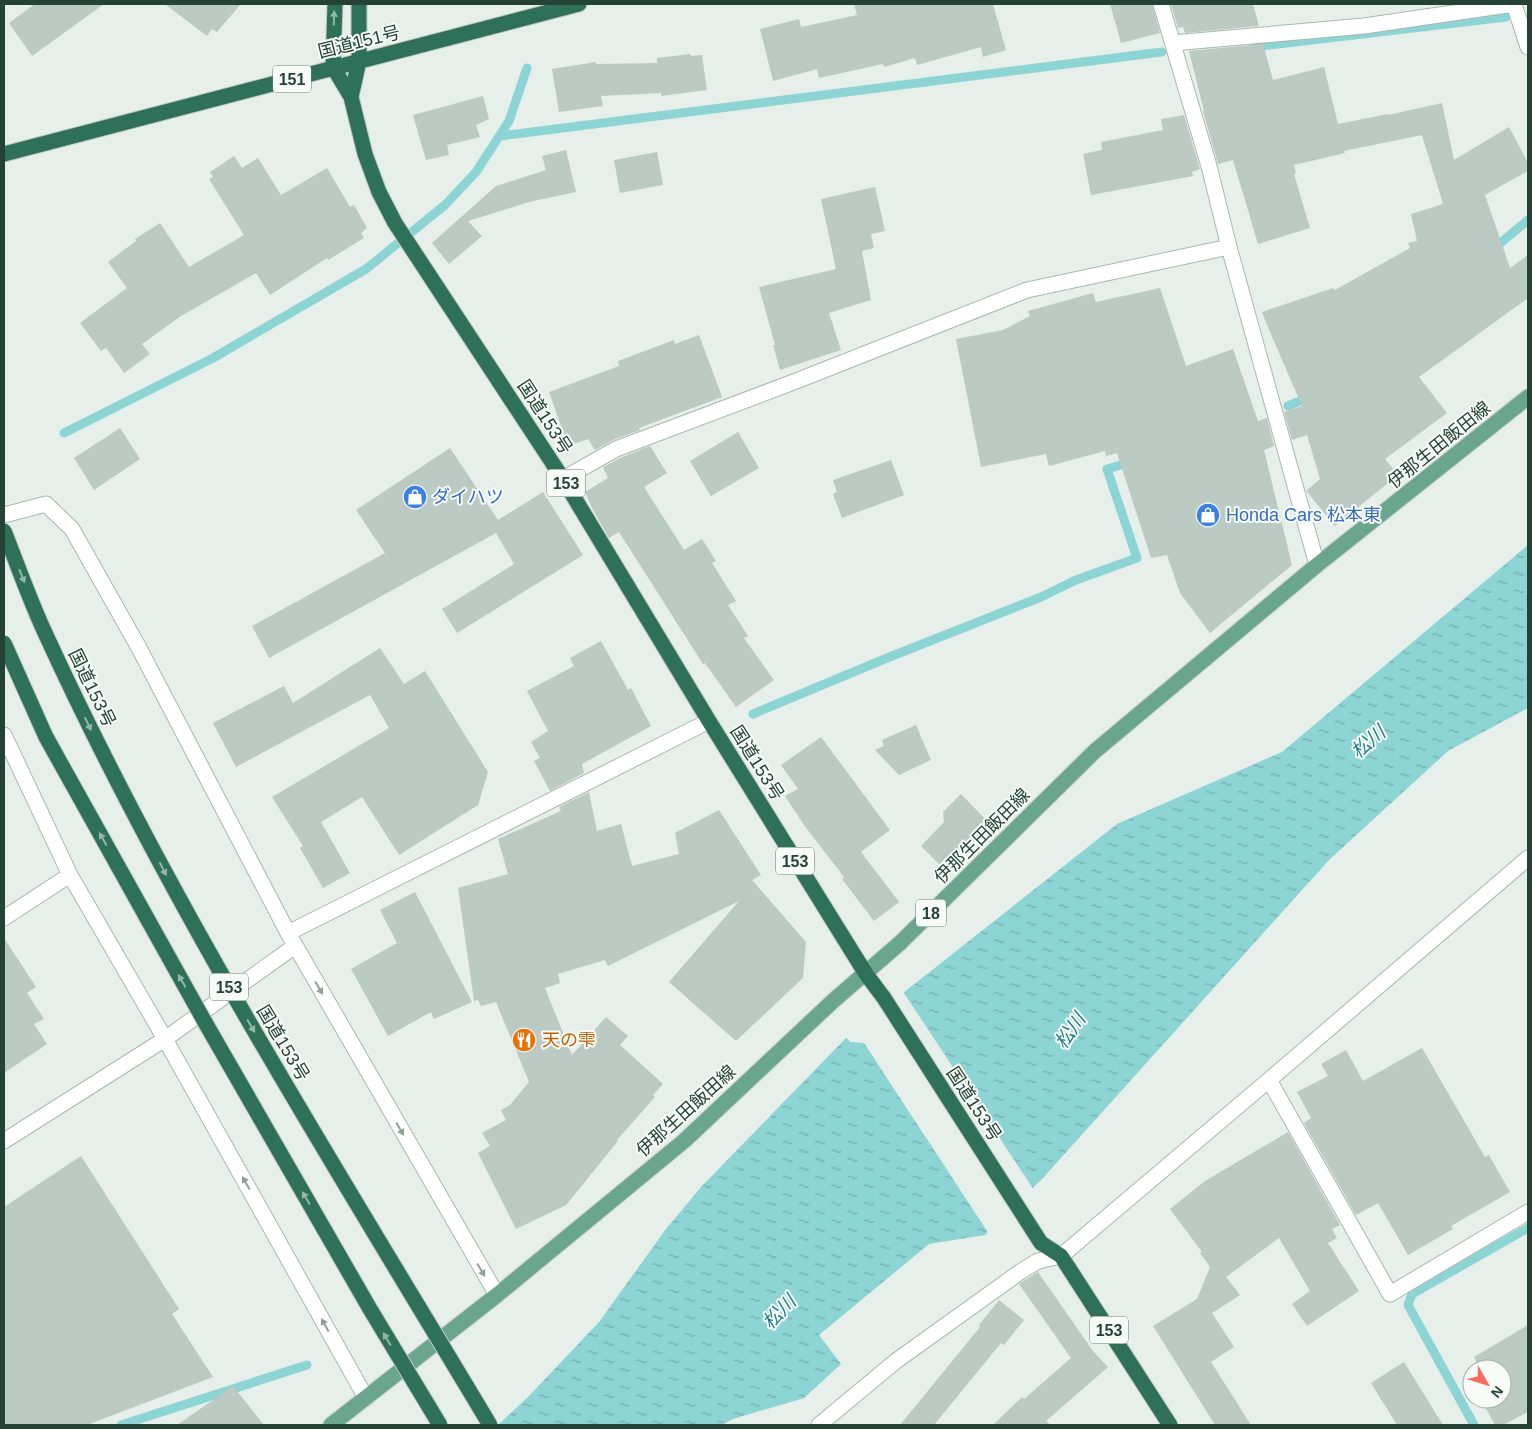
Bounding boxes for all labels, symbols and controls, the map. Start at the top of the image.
one-way arrow [331,10,339,26]
street label: 国道151号 [316,22,402,62]
road number: 151 [273,66,311,92]
street label: 国道153号 [514,376,576,458]
street label: 伊那生田飯田線 [1384,398,1494,492]
road number: 153 [547,469,585,496]
shop icon: ダイハツ [402,484,428,510]
place label: ダイハツ [432,487,504,507]
shop icon: Honda Cars 松本東 [1195,502,1221,528]
place label: Honda Cars 松本東 [1226,505,1381,525]
one-way arrow [18,569,26,584]
street label: 国道153号 [65,646,119,730]
one-way arrow [85,717,93,731]
water label: 松川 [1347,720,1391,762]
street label: 国道153号 [726,722,788,804]
street label: 伊那生田飯田線 [930,784,1034,888]
one-way arrow [99,831,107,846]
road number: 153 [776,848,814,874]
one-way arrow [159,862,167,876]
road number: 18 [916,900,946,926]
one-way arrow [178,974,186,988]
road number: 153 [210,974,248,1000]
one-way arrow [315,981,324,995]
street label: 国道153号 [253,1002,313,1084]
water label: 松川 [1050,1008,1091,1053]
one-way arrow [246,1019,255,1032]
restaurant icon: 天の雫 [511,1027,537,1053]
place label: 天の雫 [542,1030,596,1050]
street label: 伊那生田飯田線 [632,1061,740,1161]
street label: 国道153号 [943,1063,1005,1145]
one-way arrow [396,1121,404,1136]
one-way arrow [241,1176,250,1190]
one-way arrow [301,1191,310,1205]
one-way arrow [477,1263,486,1276]
water label: 松川 [758,1290,801,1333]
road number: 153 [1090,1316,1128,1344]
one-way arrow [321,1318,329,1332]
one-way arrow [383,1332,392,1345]
north arrow [1462,1359,1512,1409]
text: N [1488,1383,1507,1401]

